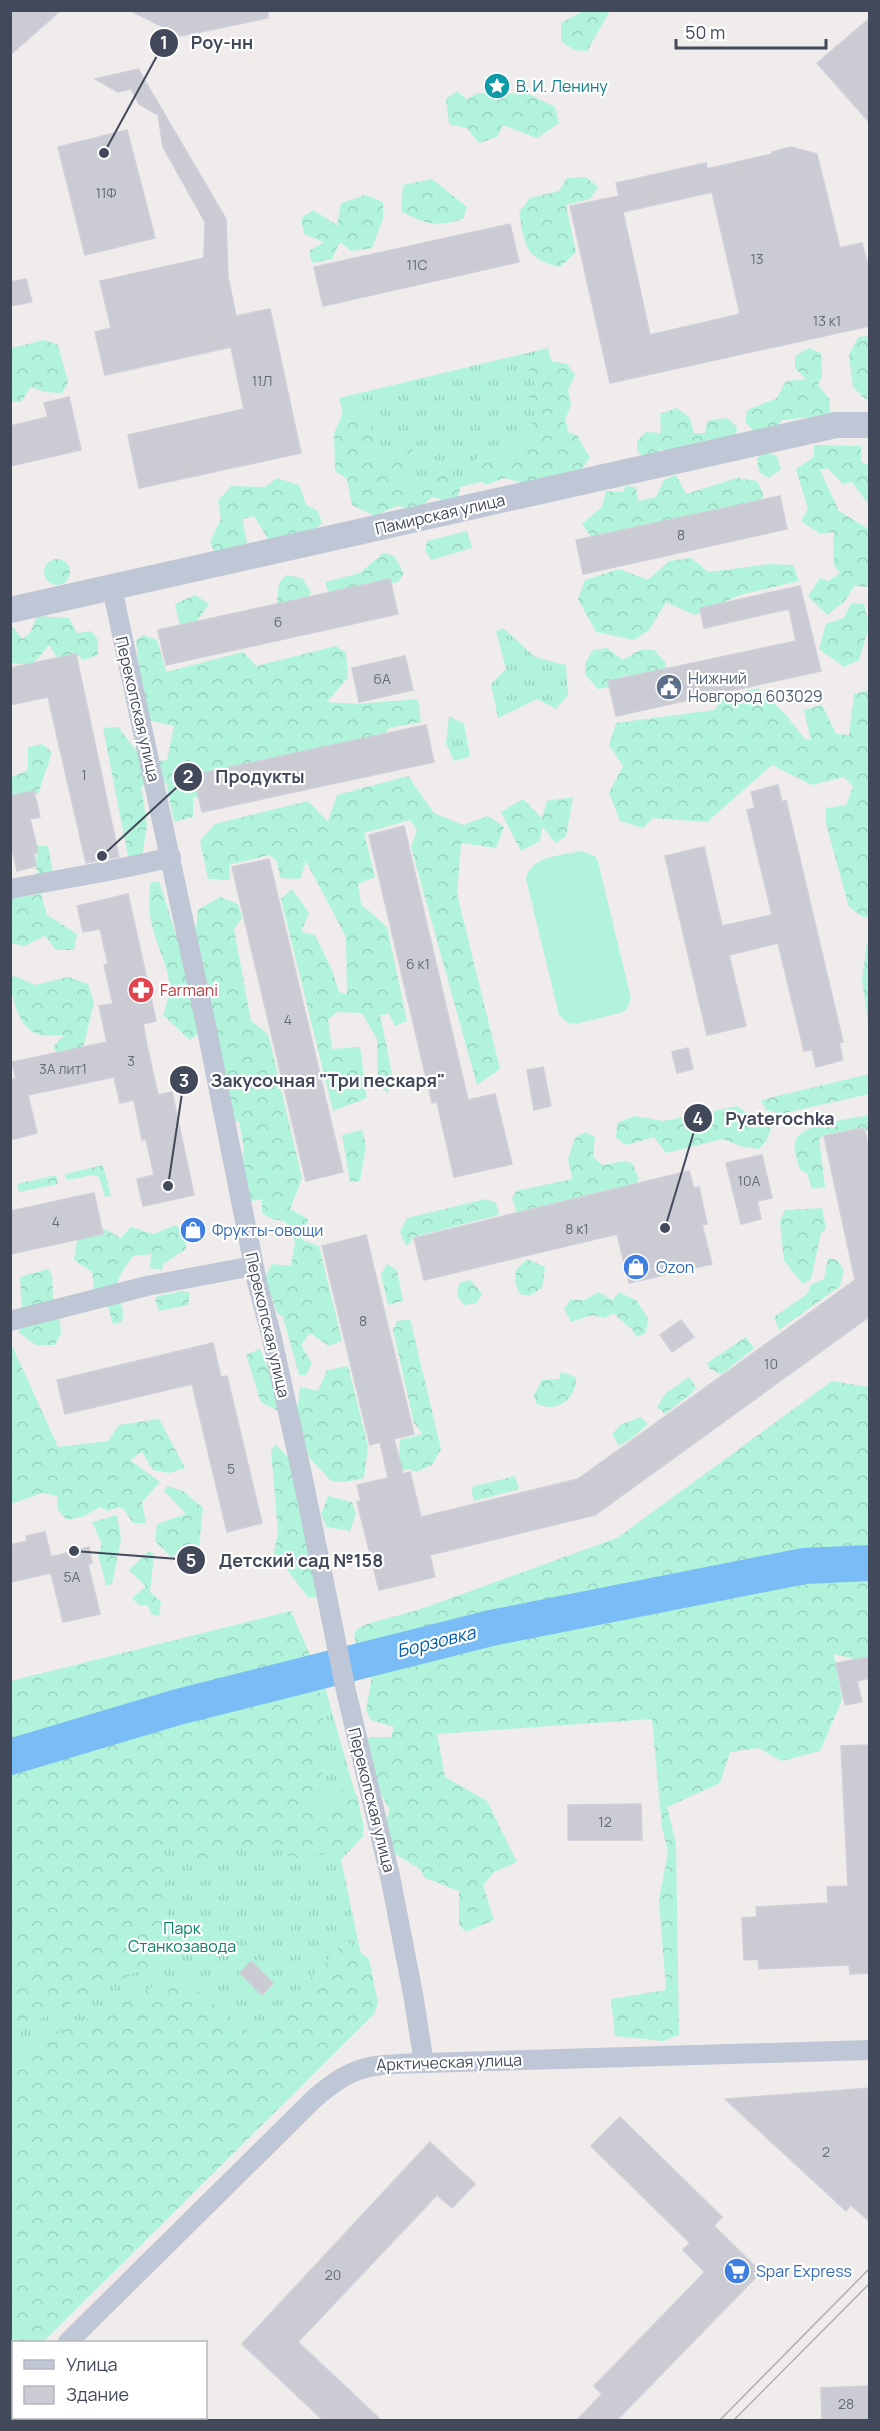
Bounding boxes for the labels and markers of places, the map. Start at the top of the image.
callout: Роу-нн [149,25,266,61]
place icon: В. И. Ленину [482,71,512,101]
place label: В. И. Ленину [516,75,608,97]
place label: Нижний Новгород 603029 [688,667,823,707]
public building icon: Нижний Новгород 603029 [654,672,684,702]
callout: Продукты [173,759,316,795]
pharmacy icon: Farmani [126,975,156,1005]
place label: Farmani [160,979,218,1001]
callout: Закусочная "Три пескаря" [169,1062,458,1098]
callout: Pyaterochka [683,1100,847,1136]
shop icon: Фрукты-овощи [178,1215,208,1245]
place label: Фрукты-овощи [212,1219,323,1241]
shop icon: Ozon [621,1252,651,1282]
place label: Ozon [656,1256,694,1278]
callout: Детский сад №158 [176,1542,395,1578]
supermarket icon: Spar Express [722,2256,752,2286]
place label: Spar Express [756,2260,852,2282]

